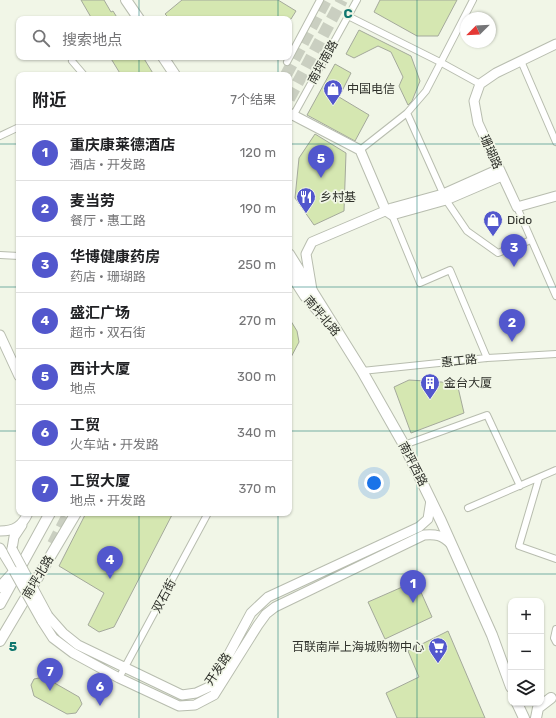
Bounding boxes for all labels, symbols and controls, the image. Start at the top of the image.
text: C [343,6,353,21]
north arrow [460,12,496,48]
search box [16,16,292,60]
icon: search [30,27,52,49]
text: 搜索地点 [62,31,122,49]
street label: 南坪南路 [305,38,341,86]
shop icon: 中国电信 [322,78,344,106]
place label: 中国电信 [347,82,395,96]
text: 附近 [32,90,66,110]
text: 7个结果 [230,92,276,107]
street label: 珊瑚路 [477,133,505,171]
text: 重庆康莱德酒店 [70,136,175,154]
text: 1 [42,145,48,160]
text: 120 m [240,145,276,160]
pin: 5 [308,145,334,178]
text: 酒店 · 开发路 [70,157,146,172]
restaurant icon: 乡村基 [295,186,317,214]
place label: 乡村基 [320,190,356,204]
text: 麦当劳 [70,192,115,210]
text: 2 [41,201,49,216]
text: 190 m [240,201,276,216]
shop icon: Dido [482,209,504,237]
text: 餐厅 · 惠工路 [70,213,146,228]
place label: Dido [507,213,532,227]
pin: 3 [501,234,527,267]
text: 华博健康药房 [70,248,160,266]
text: 3 [41,257,49,272]
text: 250 m [238,257,276,272]
text: 药店 · 珊瑚路 [70,269,146,284]
street label: 南坪北路 [301,293,343,339]
text: 盛汇广场 [70,304,130,322]
pin: 2 [499,309,525,342]
text: 4 [41,313,49,328]
text: 270 m [239,313,276,328]
text: 超市 · 双石街 [70,325,146,340]
street label: 惠工路 [440,352,478,370]
text: 西计大厦 [70,360,130,378]
text: 5 [41,369,49,384]
text: 300 m [237,369,276,384]
building icon: 金台大厦 [419,372,441,400]
place label: 金台大厦 [444,376,492,390]
text: 地点 [70,381,96,396]
text: 工贸 [70,416,100,434]
text: 6 [41,425,49,440]
text: 340 m [237,425,276,440]
text: 火车站 · 开发路 [70,437,159,452]
street label: 南坪西路 [396,439,430,489]
text: 工贸大厦 [70,472,130,490]
your location [364,473,384,493]
text: 7 [41,481,49,496]
text: 370 m [239,481,276,496]
text: 地点 · 开发路 [70,493,146,508]
pin: 4 [97,546,123,579]
street label: 南坪北路 [20,553,56,601]
pin: 1 [400,570,426,603]
street label: 双石街 [149,577,179,615]
map controls [508,598,544,706]
button: + [508,598,544,634]
button: − [508,634,544,670]
supermarket icon: 百联南岸上海城购物中心 [427,636,449,664]
text: 5 [9,639,17,654]
place label: 百联南岸上海城购物中心 [292,640,424,654]
street label: 开发路 [202,650,234,688]
pin: 7 [37,658,63,691]
button: layers [508,670,544,706]
pin: 6 [87,673,113,706]

